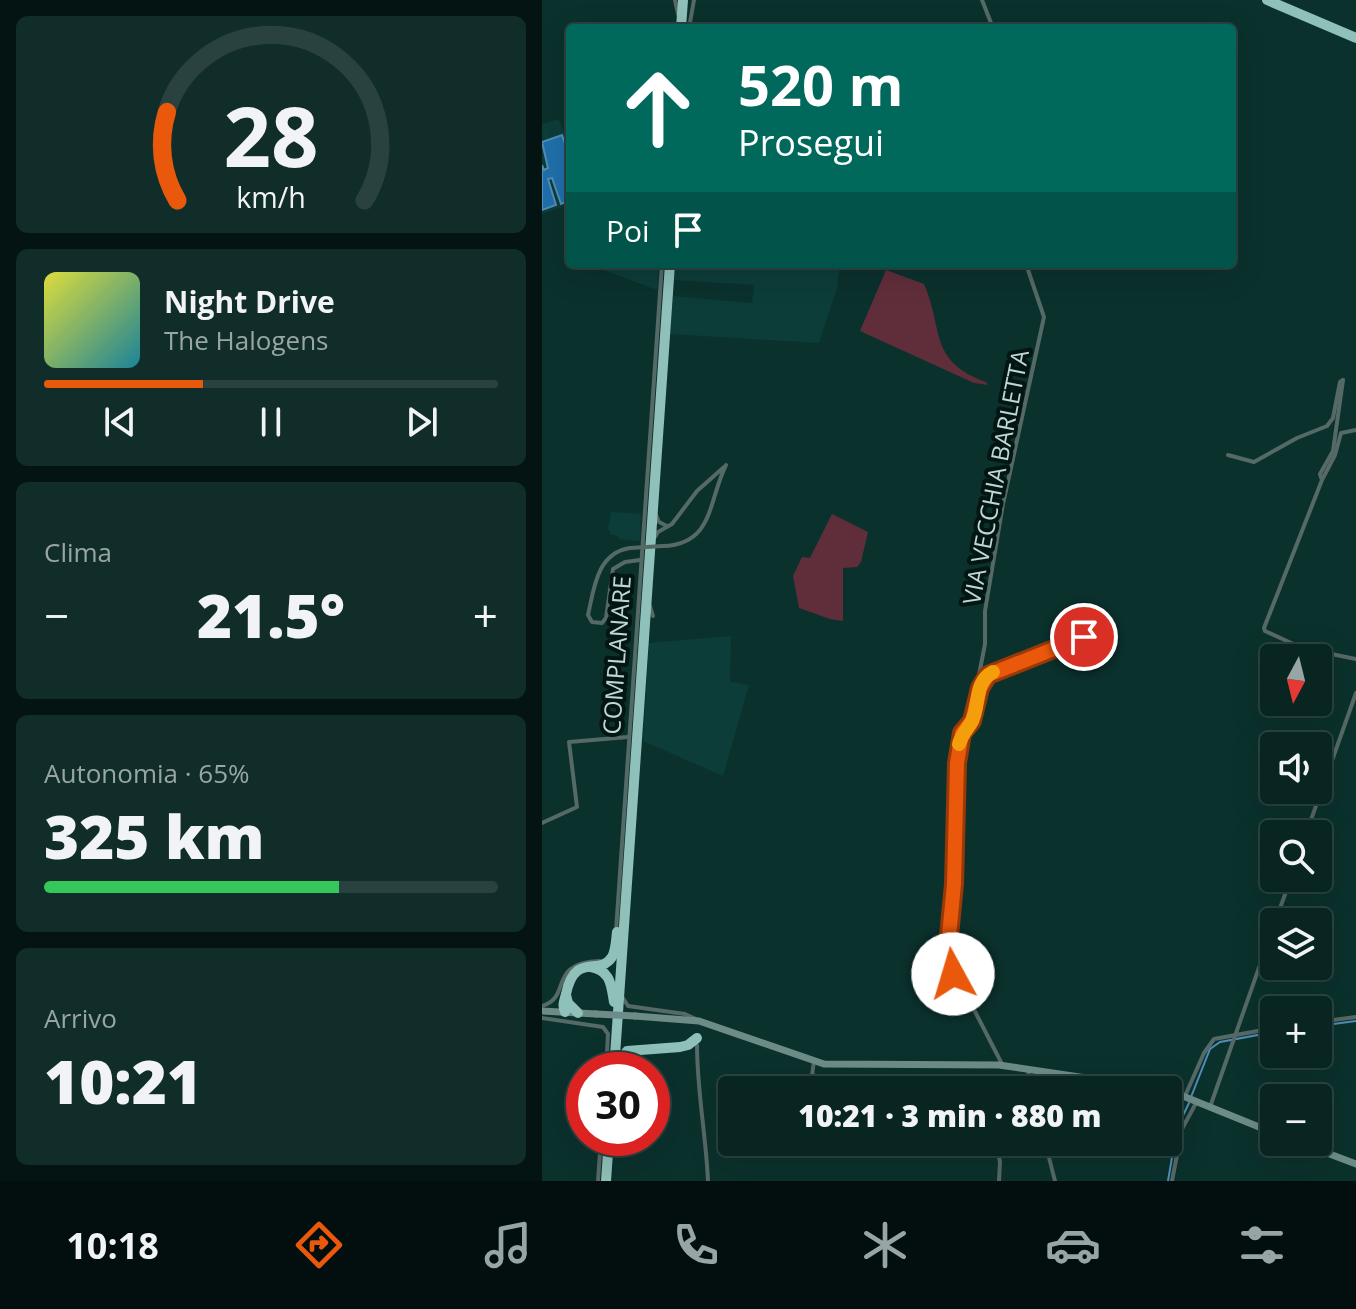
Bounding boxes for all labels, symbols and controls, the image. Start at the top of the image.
text: 520 m [738,46,904,122]
icon: ahead [606,56,710,160]
text: 28 [223,77,319,190]
text: Prosegui [738,118,884,167]
text: km/h [236,177,306,216]
icon: arrive [666,208,710,252]
text: Poi [606,210,650,251]
text: Night Drive [164,281,335,322]
text: The Halogens [164,322,329,358]
street label: VIA VECCHIA BARLETTA [954,346,1036,607]
icon: previous [98,400,142,444]
icon: pause [249,400,293,444]
icon: next [400,400,444,444]
text: Clima [44,534,112,570]
text: 21.5° [197,574,345,656]
street label: COMPLANARE [594,575,638,735]
text: − [44,585,69,645]
text: + [473,585,498,645]
pin [1050,603,1118,671]
icon: arrive [1062,615,1106,659]
north arrow [1260,644,1332,716]
map controls [1260,644,1332,1156]
button: sound [1260,732,1332,804]
text: Autonomia · 65% [44,755,250,791]
text: 325 km [44,795,265,877]
button: search [1260,820,1332,892]
button: layers [1260,908,1332,980]
position arrow [911,932,995,1016]
button: + [1260,996,1332,1068]
text: Arrivo [44,1000,117,1036]
text: 10:21 [44,1040,202,1122]
speed limit sign: 30 [566,1052,670,1156]
button: − [1260,1084,1332,1156]
text: 10:21 · 3 min · 880 m [798,1095,1102,1136]
icon: directions [291,1217,347,1273]
icon: music [480,1217,536,1273]
icon: phone [668,1217,724,1273]
icon: climate [857,1217,913,1273]
icon: car [1045,1217,1101,1273]
icon: filters [1234,1217,1290,1273]
text: 10:18 [66,1221,159,1270]

